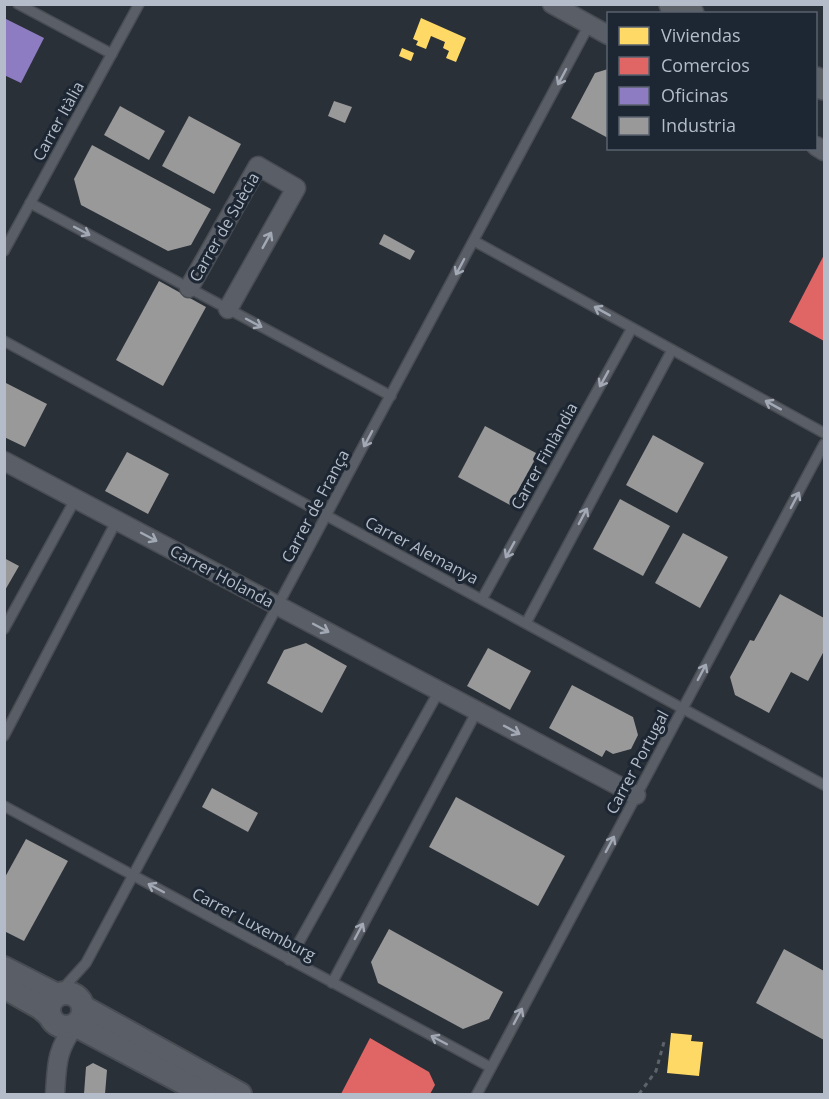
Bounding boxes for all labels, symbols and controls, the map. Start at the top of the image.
legend [607,12,817,150]
text: Viviendas [661,23,741,47]
text: Comercios [661,53,750,77]
one-way arrow [556,67,567,85]
street label: Carrer Itàlia [27,77,89,165]
text: Oficinas [661,83,728,107]
text: Industria [661,113,736,137]
street label: Carrer de Suècia [184,168,264,286]
one-way arrow [73,225,90,237]
one-way arrow [261,231,273,248]
one-way arrow [454,258,466,275]
one-way arrow [594,305,611,317]
one-way arrow [245,317,262,329]
one-way arrow [597,370,609,387]
street label: Carrer Finlàndia [505,398,583,514]
one-way arrow [765,399,782,411]
one-way arrow [362,430,374,447]
street label: Carrer de França [276,446,354,566]
one-way arrow [789,491,801,509]
one-way arrow [577,508,589,525]
street label: Carrer Alemanya [362,511,482,589]
one-way arrow [140,531,157,543]
street label: Carrer Holanda [166,539,278,613]
one-way arrow [504,541,516,558]
one-way arrow [312,623,330,635]
one-way arrow [696,664,708,681]
street label: Carrer Portugal [600,706,674,818]
one-way arrow [503,724,520,736]
one-way arrow [604,836,616,853]
one-way arrow [147,882,165,893]
street label: Carrer Luxemburg [188,882,320,966]
one-way arrow [354,922,366,940]
one-way arrow [513,1007,524,1025]
one-way arrow [430,1034,448,1045]

